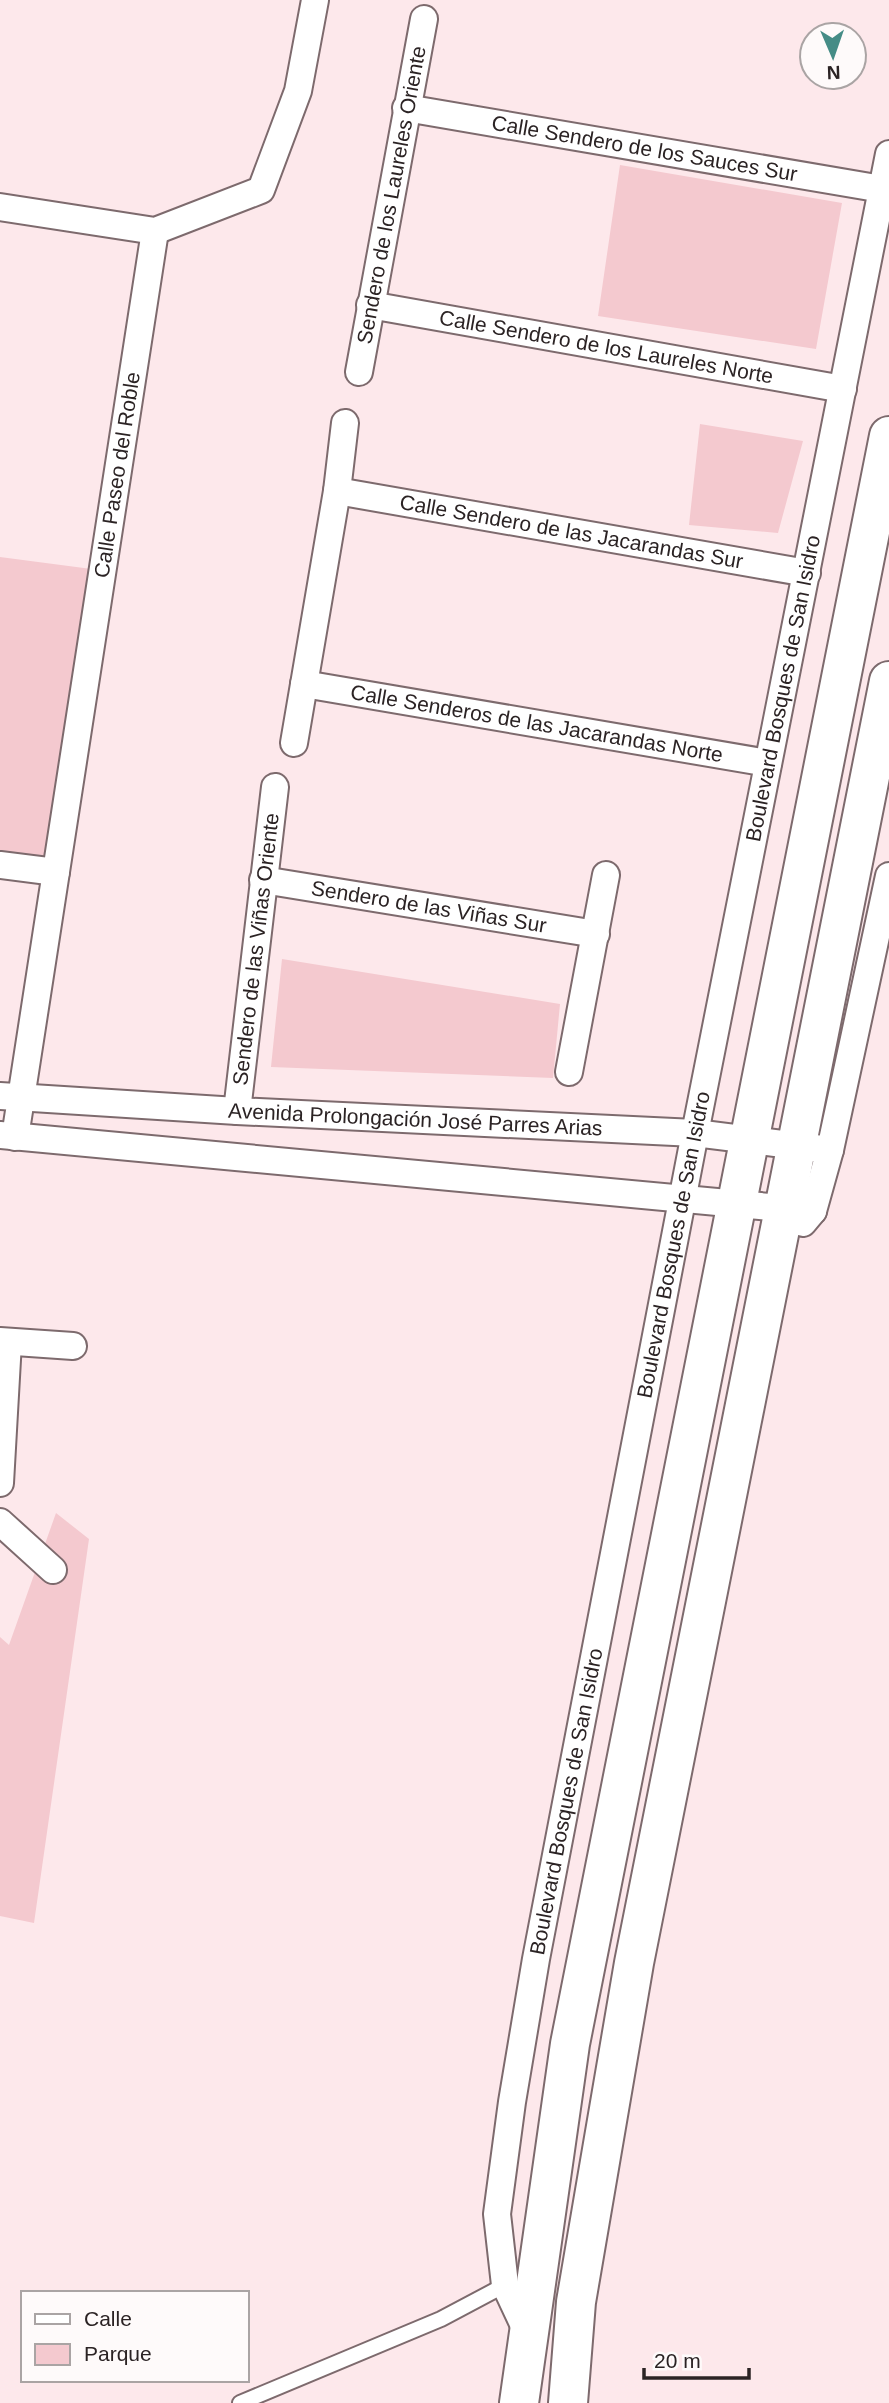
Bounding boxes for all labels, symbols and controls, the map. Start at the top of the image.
north arrow [798,21,868,91]
street label: Sendero de los Laureles Oriente [352,44,430,346]
text: N [826,62,841,83]
street label: Calle Sendero de los Sauces Sur [490,111,799,185]
street label: Calle Sendero de los Laureles Norte [438,306,775,387]
street label: Calle Paseo del Roble [90,370,144,579]
street label: Calle Sendero de las Jacarandas Sur [398,490,745,573]
street label: Boulevard Bosques de San Isidro [741,533,824,844]
street label: Calle Senderos de las Jacarandas Norte [349,680,725,766]
street label: Sendero de las Viñas Oriente [228,812,283,1087]
street label: Sendero de las Viñas Sur [310,876,548,937]
street label: Boulevard Bosques de San Isidro [632,1089,714,1400]
street label: Avenida Prolongación José Parres Arias [228,1098,603,1140]
street label: Boulevard Bosques de San Isidro [525,1646,607,1957]
legend [21,2291,248,2382]
text: Calle [84,2307,132,2330]
scale bar [644,2336,749,2380]
text: Parque [84,2342,152,2365]
text: 20 m [654,2349,701,2372]

